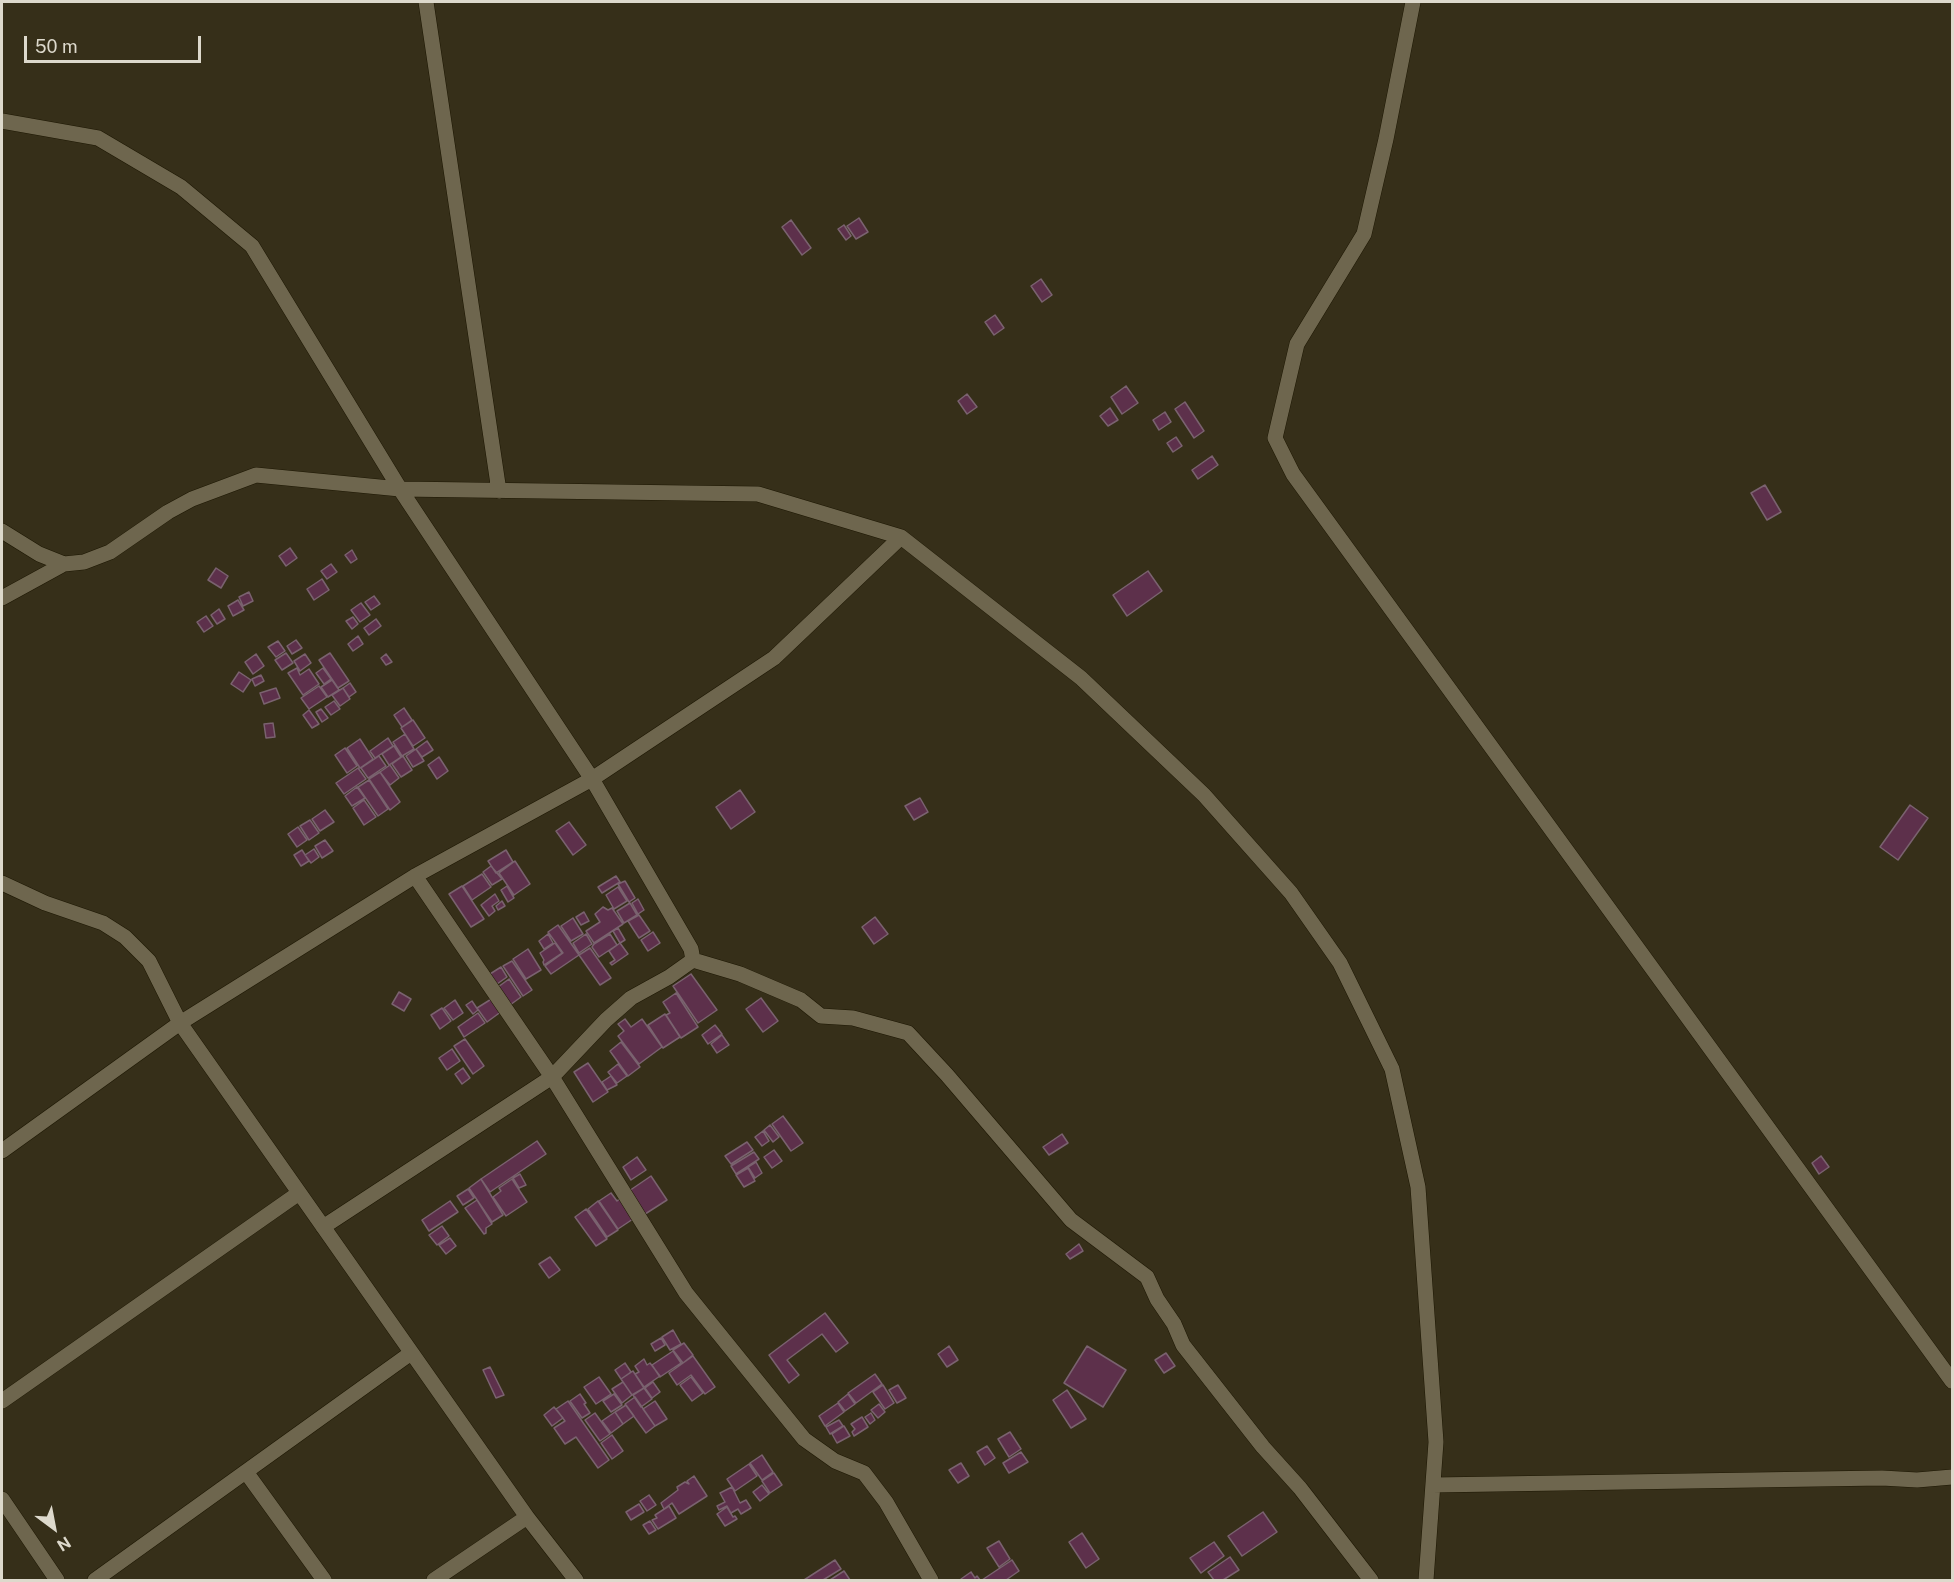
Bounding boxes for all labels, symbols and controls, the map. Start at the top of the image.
scale bar [27,24,204,62]
text: 50 m [35,36,78,57]
north arrow [24,1498,84,1558]
text: N [53,1532,74,1555]

